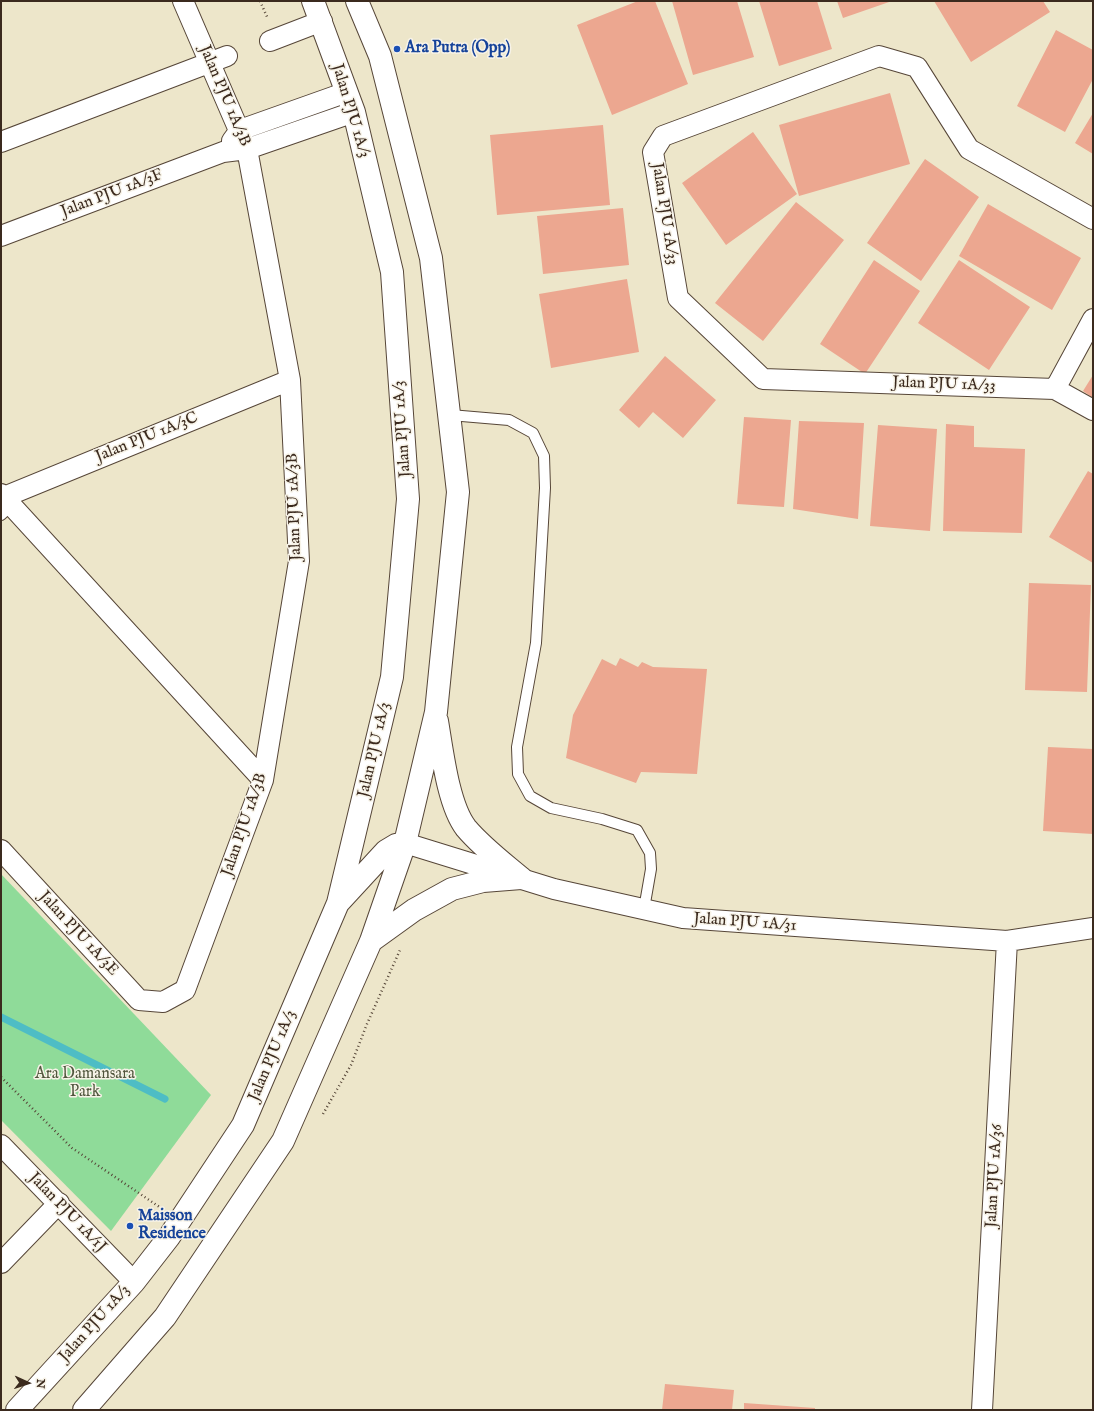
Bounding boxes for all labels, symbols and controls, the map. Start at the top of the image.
place label: Ara Putra (Opp) [405,39,510,59]
street label: Jalan PJU 1A/3B [194,43,254,149]
marker: Ara Putra (Opp) [392,44,402,54]
street label: Jalan PJU 1A/3 [327,62,373,160]
street label: Jalan PJU 1A/33 [646,162,682,266]
street label: Jalan PJU 1A/3F [58,166,166,222]
street label: Jalan PJU 1A/33 [892,374,996,396]
street label: Jalan PJU 1A/3 [390,380,416,478]
street label: Jalan PJU 1A/3C [93,409,201,467]
street label: Jalan PJU 1A/3B [284,453,306,561]
street label: Jalan PJU 1A/3 [355,700,395,800]
street label: Jalan PJU 1A/3B [218,771,272,879]
street label: Jalan PJU 1A/3E [34,888,122,980]
street label: Jalan PJU 1A/31 [693,910,797,936]
street label: Jalan PJU 1A/3 [245,1007,301,1105]
park label: Ara Damansara Park [35,1065,135,1103]
street label: Jalan PJU 1A/36 [983,1124,1007,1228]
street label: Jalan PJU 1A/1J [24,1169,110,1257]
place label: Maisson Residence [138,1207,206,1245]
marker: Maisson Residence [125,1221,135,1231]
street label: Jalan PJU 1A/3 [55,1281,135,1367]
north arrow [8,1363,48,1403]
text: N [33,1379,47,1389]

